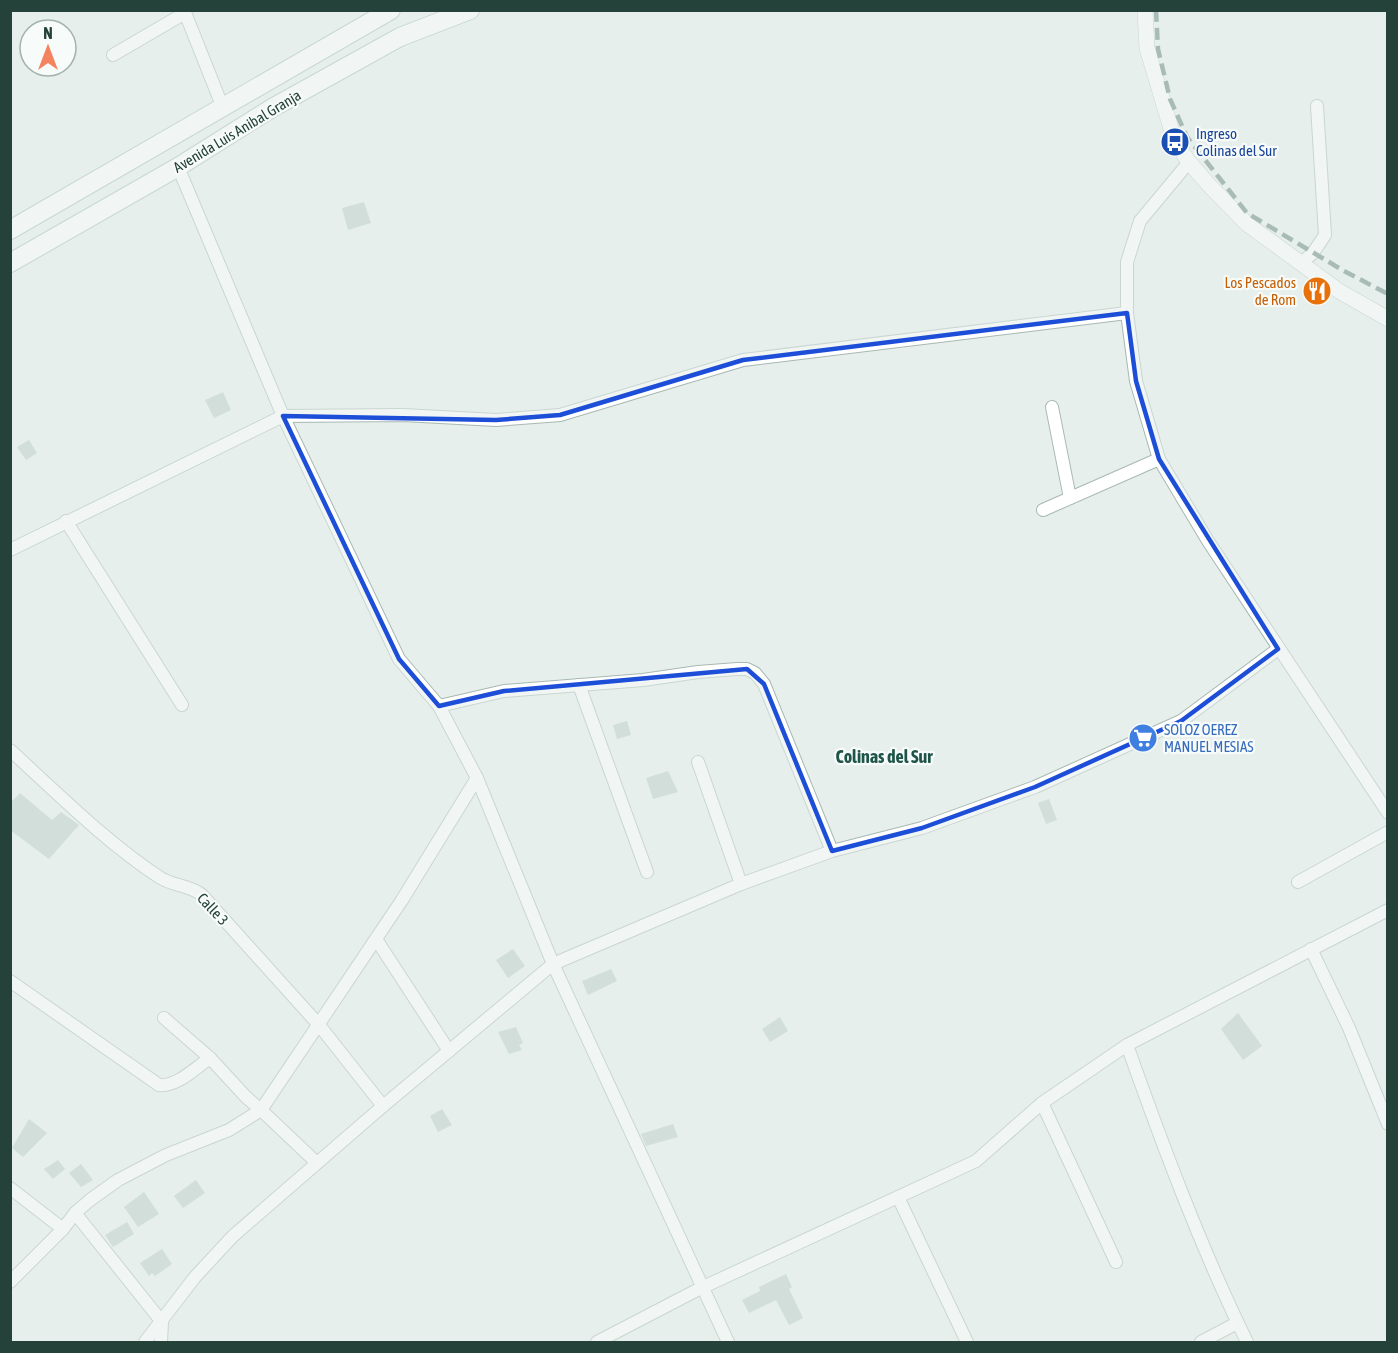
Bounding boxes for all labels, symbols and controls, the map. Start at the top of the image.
north arrow [18,18,78,78]
text: N [43,24,53,42]
street label: Avenida Luis Anibal Granja [170,86,304,176]
place label: Ingreso Colinas del Sur [1196,125,1277,159]
bus stop icon: Ingreso Colinas del Sur [1159,126,1191,158]
place label: Los Pescados de Rom [1225,274,1296,308]
restaurant icon: Los Pescados de Rom [1301,275,1333,307]
place label: SOLOZ OEREZ MANUEL MESIAS [1164,721,1254,755]
supermarket icon: SOLOZ OEREZ MANUEL MESIAS [1127,722,1159,754]
district label: Colinas del Sur [836,746,933,767]
street label: Calle 3 [194,890,232,928]

